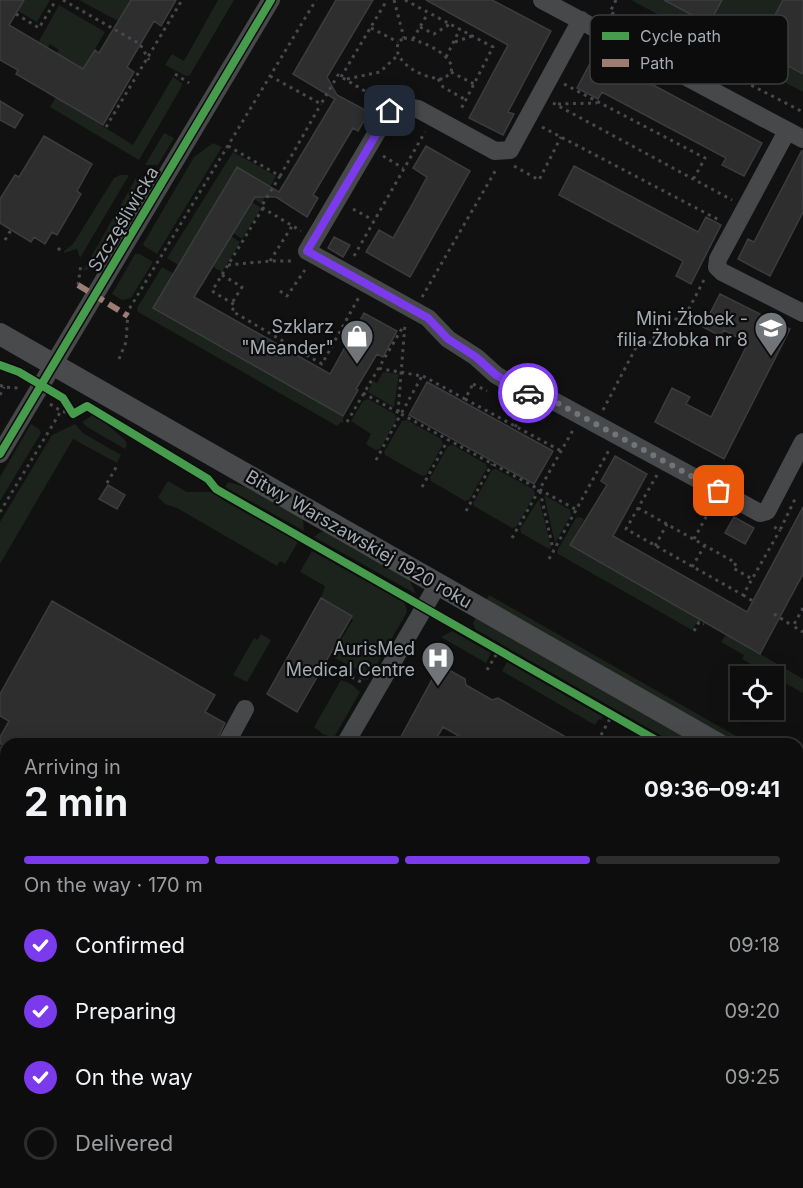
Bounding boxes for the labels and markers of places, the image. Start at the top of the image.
pin [364,85,415,136]
place label: Mini Żłobek - filia Żłobka nr 8 [617,307,748,350]
school or university icon: Mini Żłobek - filia Żłobka nr 8 [753,310,789,357]
place label: Szklarz "Meander" [241,316,334,358]
shop icon: Szklarz "Meander" [339,318,375,365]
pin [693,465,744,516]
place label: AurisMed Medical Centre [286,638,415,680]
hospital icon: AurisMed Medical Centre [420,640,456,687]

